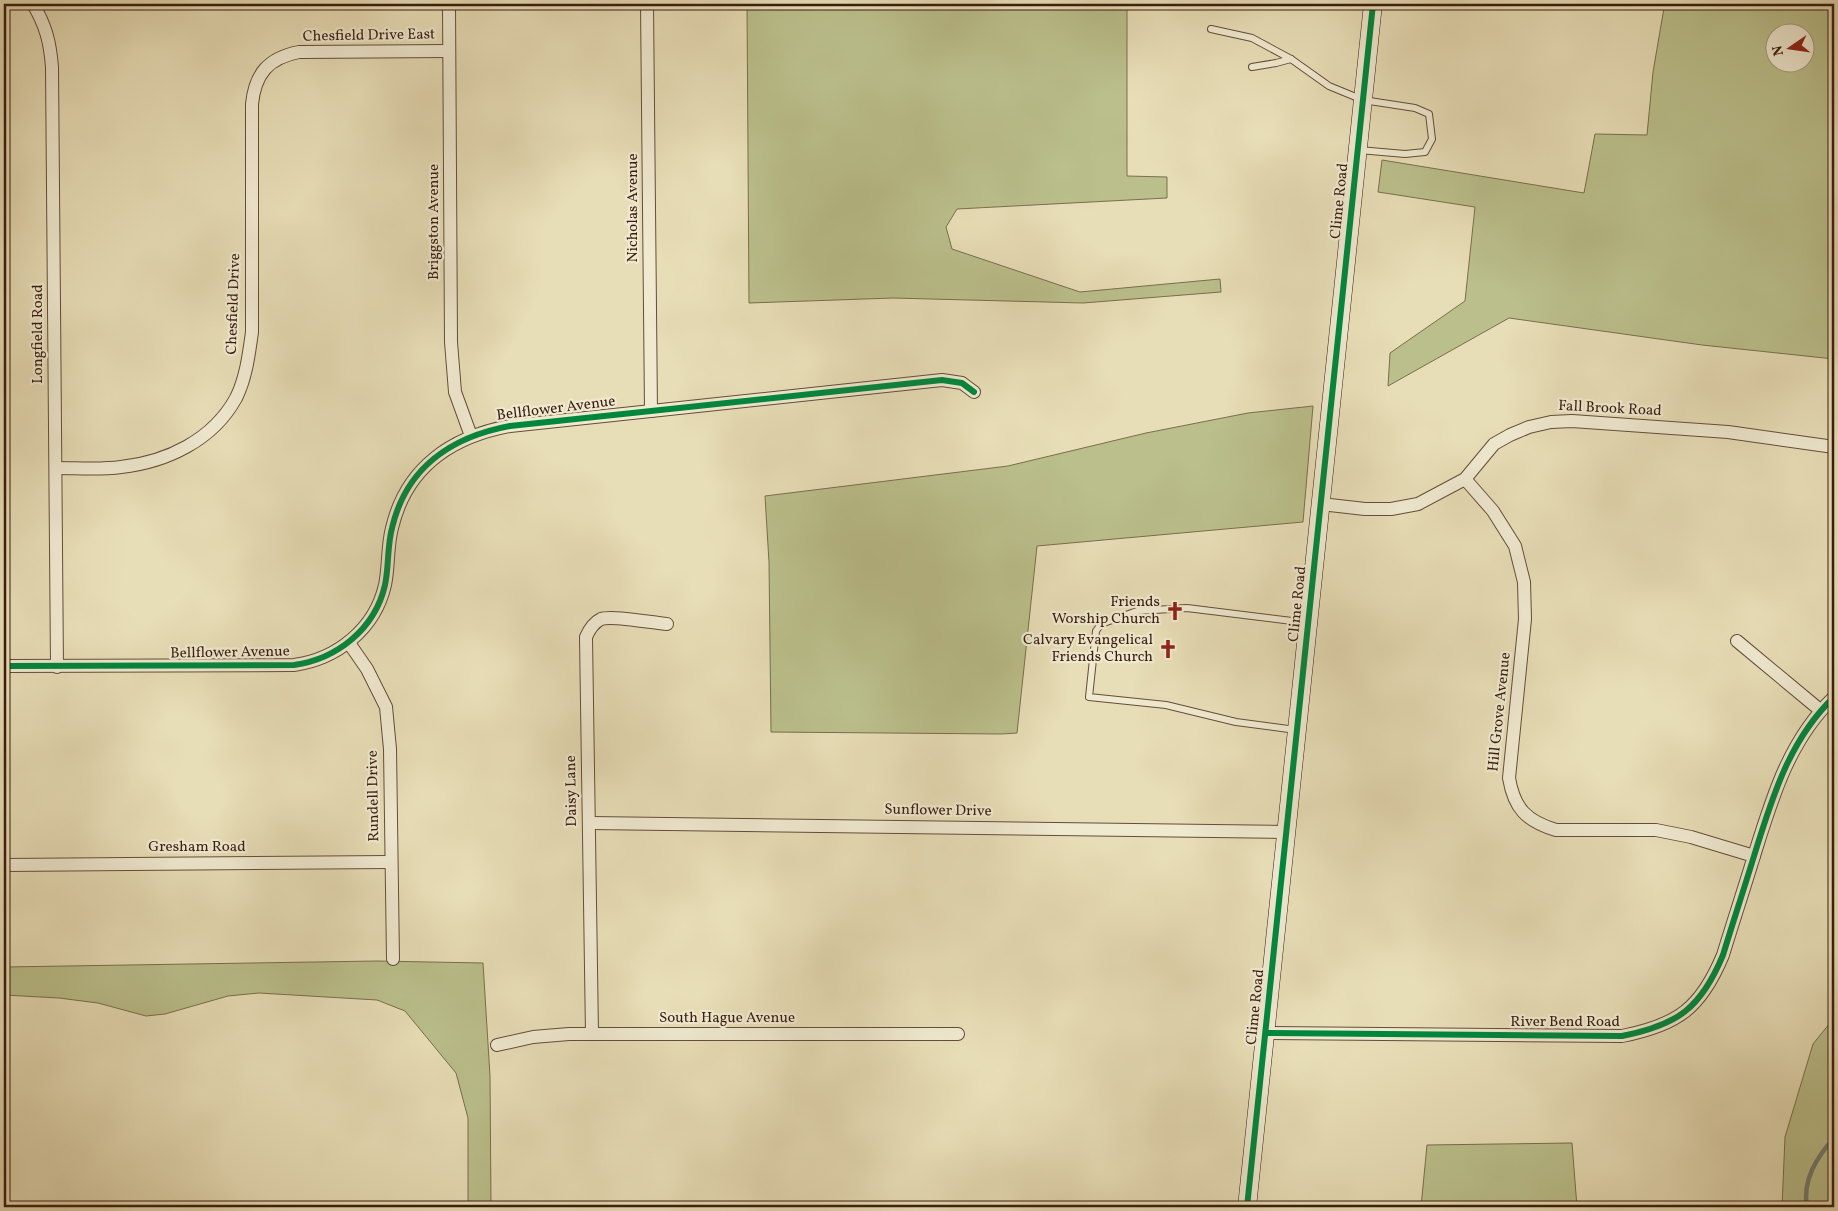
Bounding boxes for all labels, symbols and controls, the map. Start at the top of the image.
north arrow [1766,22,1816,72]
street label: Chesfield Drive East [303,24,435,48]
text: N [1768,43,1789,58]
street label: Nicholas Avenue [623,153,644,263]
street label: Clime Road [1326,162,1354,240]
street label: Briggston Avenue [424,164,445,280]
street label: Chesfield Drive [222,253,246,355]
street label: Longfield Road [28,284,49,384]
street label: Bellflower Avenue [495,391,617,427]
street label: Fall Brook Road [1558,396,1662,422]
street label: Clime Road [1284,565,1312,643]
place label: Friends Worship Church [1052,592,1160,630]
church icon: Friends Worship Church [1164,600,1186,622]
place label: Calvary Evangelical Friends Church [1023,630,1153,668]
church icon: Calvary Evangelical Friends Church [1157,638,1179,660]
street label: Bellflower Avenue [170,641,290,665]
street label: Hill Grove Avenue [1483,651,1517,773]
street label: Rundell Drive [363,750,385,842]
street label: Daisy Lane [561,755,583,827]
street label: Sunflower Drive [884,800,992,822]
street label: Gresham Road [148,837,246,858]
street label: Clime Road [1242,968,1270,1046]
street label: South Hague Avenue [659,1008,795,1029]
street label: River Bend Road [1510,1012,1620,1033]

